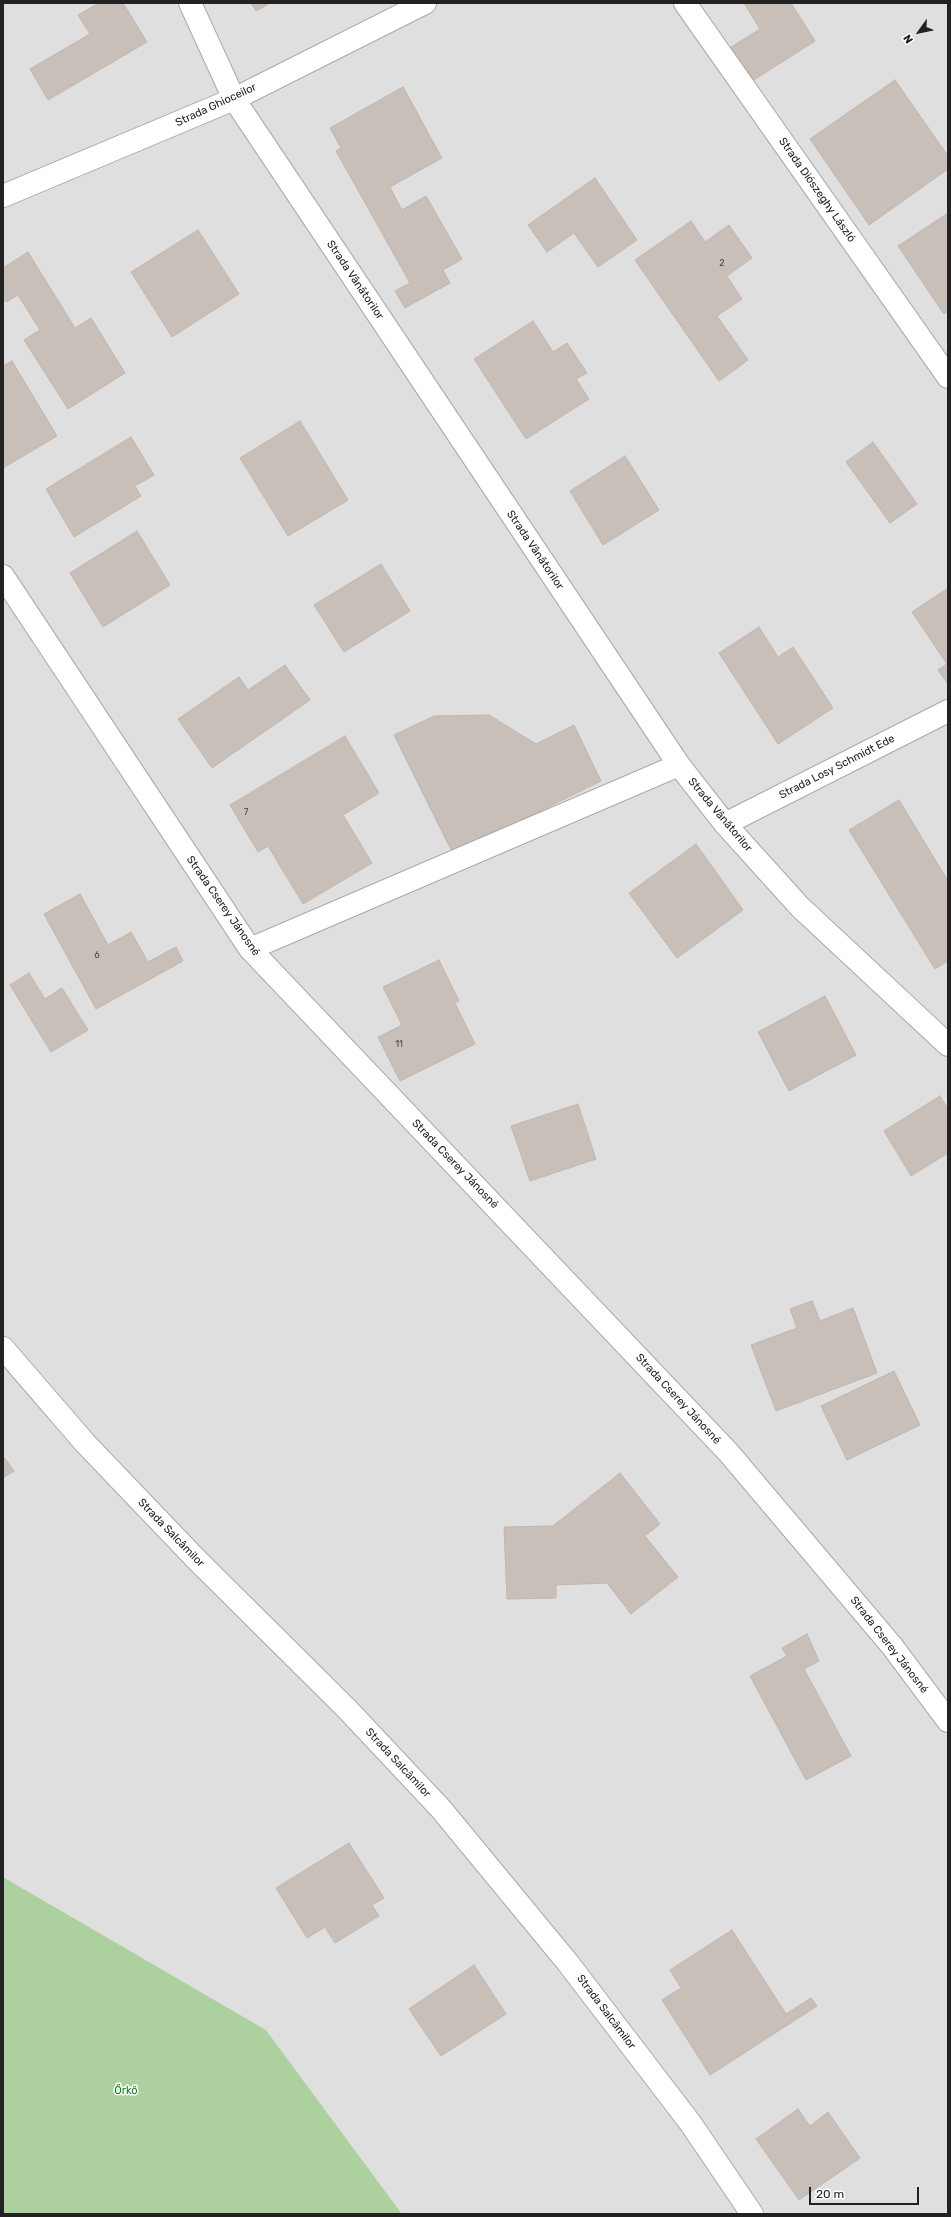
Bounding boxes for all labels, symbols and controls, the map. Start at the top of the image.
north arrow [899,12,939,52]
text: N [901,32,916,46]
street label: Strada Ghioceilor [173,80,259,130]
street label: Strada Diószeghy László [776,135,858,245]
street label: Strada Vânătorilor [324,238,386,322]
house number: 2 [719,258,725,268]
street label: Strada Vânătorilor [504,508,566,592]
street label: Strada Losy Schmidt Ede [777,732,897,802]
street label: Strada Vânătorilor [685,775,755,855]
house number: 7 [244,807,248,817]
street label: Strada Cserey Jánosné [183,854,263,958]
house number: 6 [94,950,100,960]
house number: 11 [395,1039,403,1049]
street label: Strada Cserey Jánosné [409,1117,501,1211]
street label: Strada Cserey Jánosné [633,1351,723,1447]
street label: Strada Salcâmilor [135,1496,207,1570]
street label: Strada Cserey Jánosné [847,1594,931,1696]
street label: Strada Salcâmilor [362,1726,434,1800]
street label: Strada Salcâmilor [574,1972,638,2052]
park label: Őrkő [114,2084,138,2098]
scale bar [811,2179,921,2205]
text: 20 m [816,2187,844,2201]

